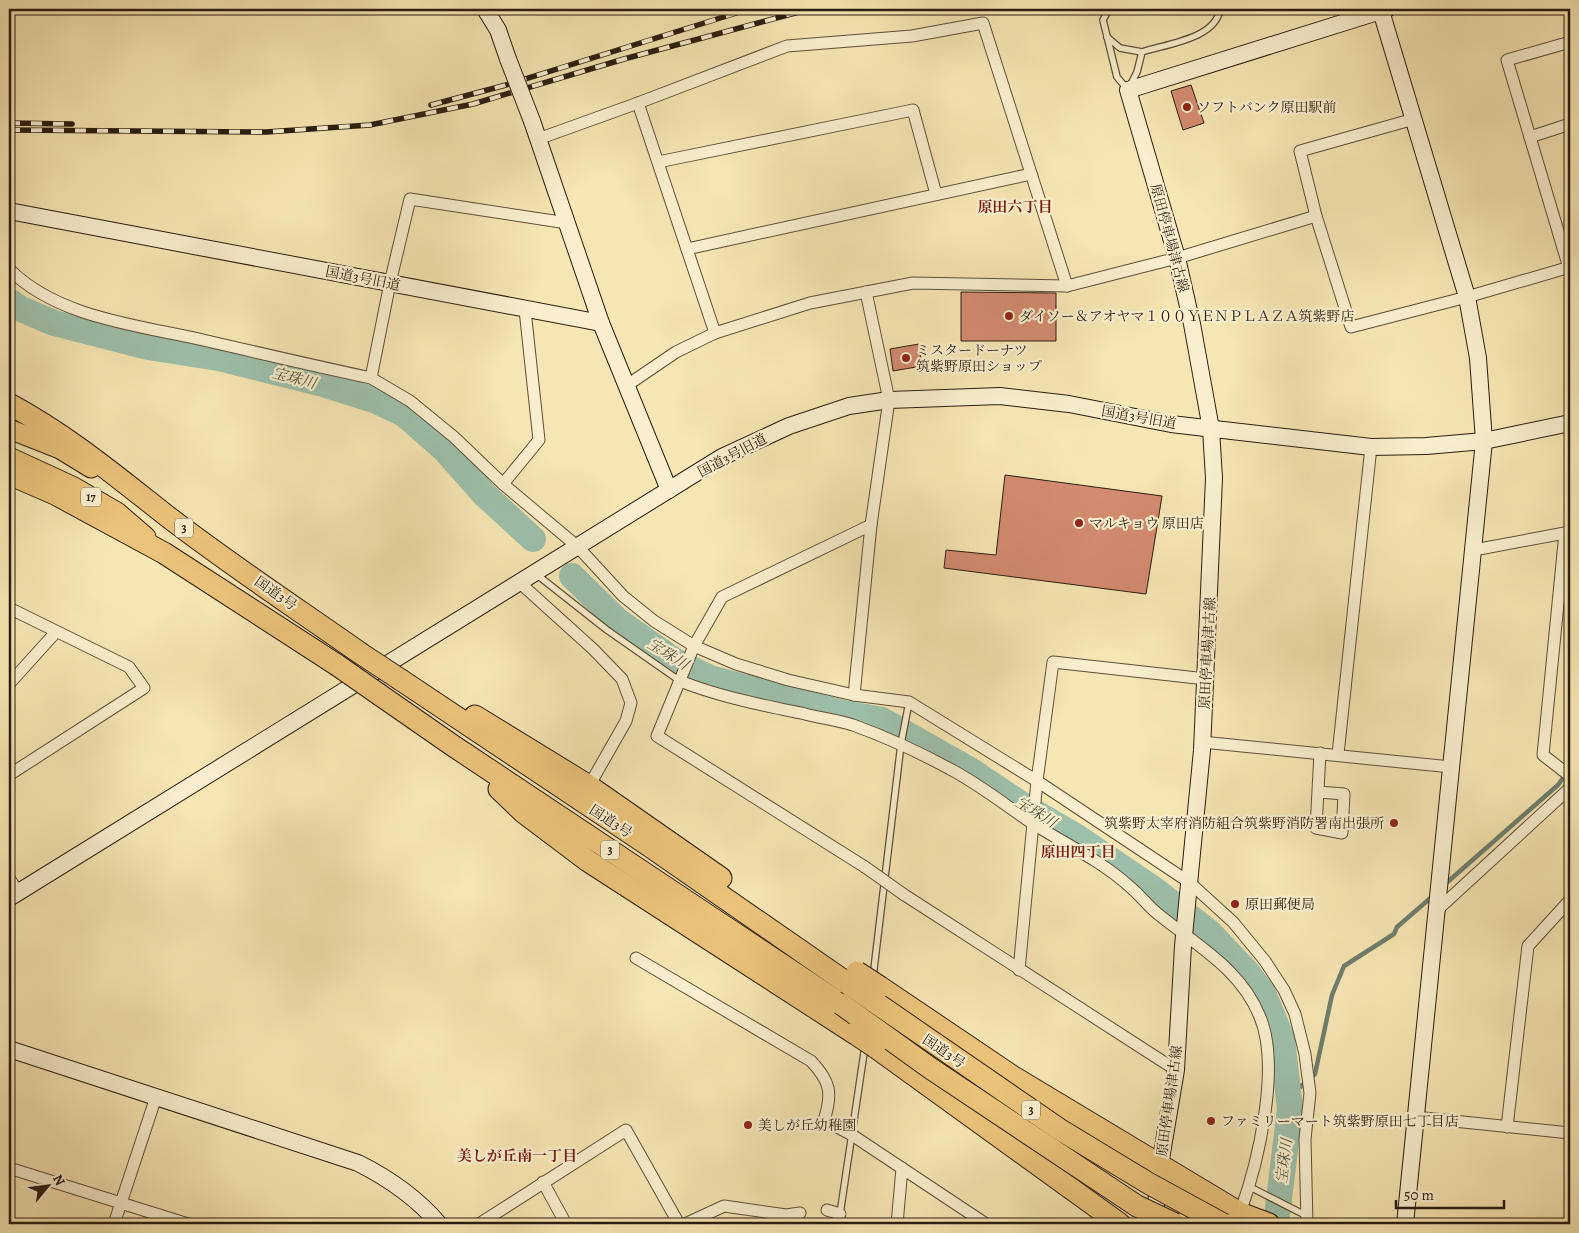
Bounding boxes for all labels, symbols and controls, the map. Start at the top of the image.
place label: ソフトバンク原田駅前 [1197,98,1336,117]
marker: ソフトバンク原田駅前 [1181,101,1193,113]
street label: 原田停車場津古線 [1146,182,1193,295]
district label: 原田六丁目 [977,197,1053,217]
street label: 国道3号旧道 [324,262,402,295]
place label: ダイソー＆アオヤマ１００ＹＥＮＰＬＡＺＡ筑紫野店 [1019,307,1355,326]
marker: ダイソー＆アオヤマ１００ＹＥＮＰＬＡＺＡ筑紫野店 [1003,310,1015,322]
place label: ミスタードーナツ 筑紫野原田ショップ [916,341,1042,376]
marker: ミスタードーナツ 筑紫野原田ショップ [900,352,912,364]
water label: 宝珠川 [270,363,320,394]
street label: 国道3号旧道 [1100,402,1178,433]
street label: 国道3号旧道 [694,429,770,482]
road number: 17 [81,488,101,507]
place label: マルキョウ 原田店 [1089,514,1204,533]
marker: マルキョウ 原田店 [1073,517,1085,529]
road number: 3 [175,518,193,538]
street label: 国道3号 [251,572,301,615]
street label: 原田停車場津古線 [1195,597,1220,709]
water label: 宝珠川 [644,634,694,675]
water label: 宝珠川 [1012,792,1062,833]
street label: 国道3号 [585,800,636,842]
place label: 筑紫野太宰府消防組合筑紫野消防署南出張所 [1104,814,1384,833]
marker: 筑紫野太宰府消防組合筑紫野消防署南出張所 [1388,817,1400,829]
road number: 3 [601,840,619,860]
district label: 原田四丁目 [1040,842,1116,862]
place label: 原田郵便局 [1245,895,1315,914]
marker: 原田郵便局 [1229,898,1241,910]
street label: 国道3号 [919,1030,969,1073]
street label: 原田停車場津古線 [1152,1044,1187,1158]
road number: 3 [1022,1100,1040,1120]
place label: ファミリーマート筑紫野原田七丁目店 [1221,1112,1459,1131]
marker: ファミリーマート筑紫野原田七丁目店 [1205,1115,1217,1127]
place label: 美しが丘幼稚園 [758,1116,856,1135]
marker: 美しが丘幼稚園 [742,1119,754,1131]
water label: 宝珠川 [1271,1135,1297,1185]
district label: 美しが丘南一丁目 [457,1146,577,1166]
north arrow [22,1160,72,1210]
text: N [48,1171,70,1189]
scale bar [1396,1178,1504,1210]
text: 50 m [1404,1185,1434,1205]

